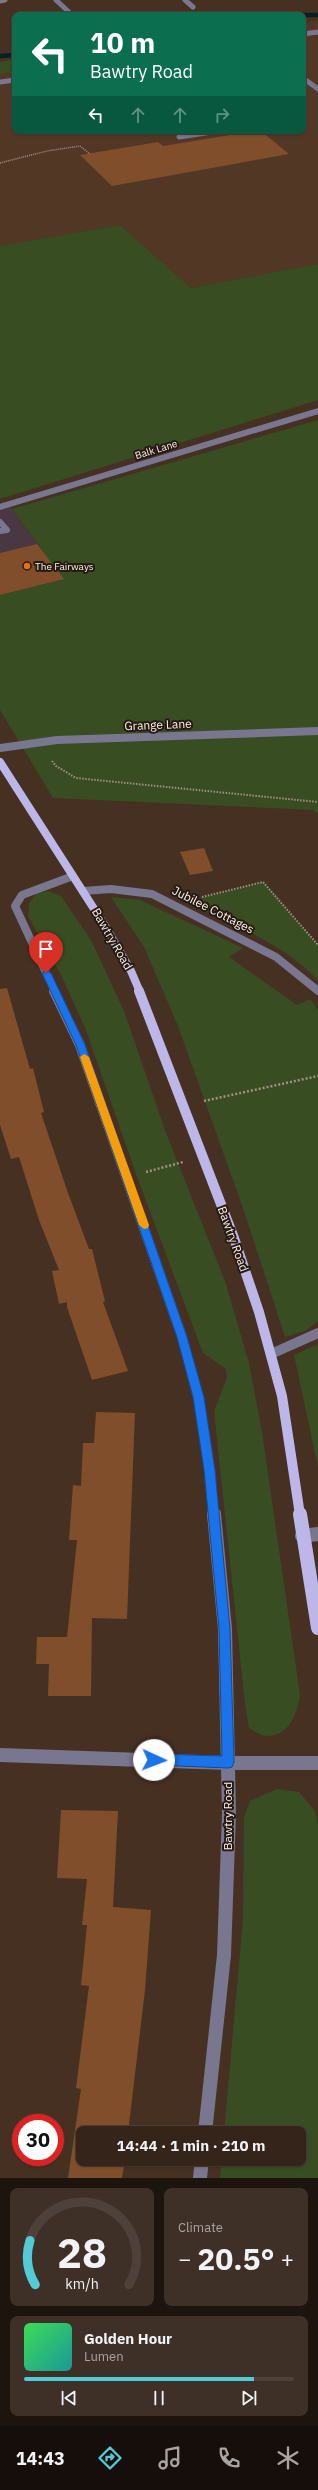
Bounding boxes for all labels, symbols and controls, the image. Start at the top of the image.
text: 10 m [90,24,155,61]
icon: left [24,28,76,80]
text: Bawtry Road [90,60,193,83]
icon: left [85,104,107,126]
icon: ahead [127,104,149,126]
icon: ahead [169,104,191,126]
icon: right [211,104,233,126]
street label: Balk Lane [133,437,179,462]
place label: The Fairways [35,560,94,573]
marker: The Fairways [22,561,32,571]
street label: Grange Lane [124,716,192,733]
street label: Jubilee Cottages [170,882,257,937]
street label: Bawtry Road [89,905,136,972]
pin [29,932,63,973]
icon: arrive [35,938,57,960]
street label: Bawtry Road [215,1204,252,1274]
position arrow [133,1739,175,1781]
street label: Bawtry Road [220,1782,235,1850]
speed limit sign: 30 [12,2114,64,2166]
text: 14:44 · 1 min · 210 m [117,2136,265,2155]
text: Climate [178,2219,223,2236]
text: 28 [57,2225,107,2279]
text: 20.5° [197,2239,275,2278]
text: − [178,2244,191,2273]
text: + [281,2244,294,2273]
text: km/h [65,2274,99,2293]
text: Golden Hour [84,2329,172,2348]
text: Lumen [84,2348,124,2365]
icon: previous [58,2387,80,2409]
icon: pause [148,2387,170,2409]
icon: next [238,2387,260,2409]
icon: directions [96,2444,124,2472]
icon: music [156,2444,184,2472]
icon: phone [215,2444,243,2472]
icon: climate [274,2444,302,2472]
text: 14:43 [16,2447,65,2470]

